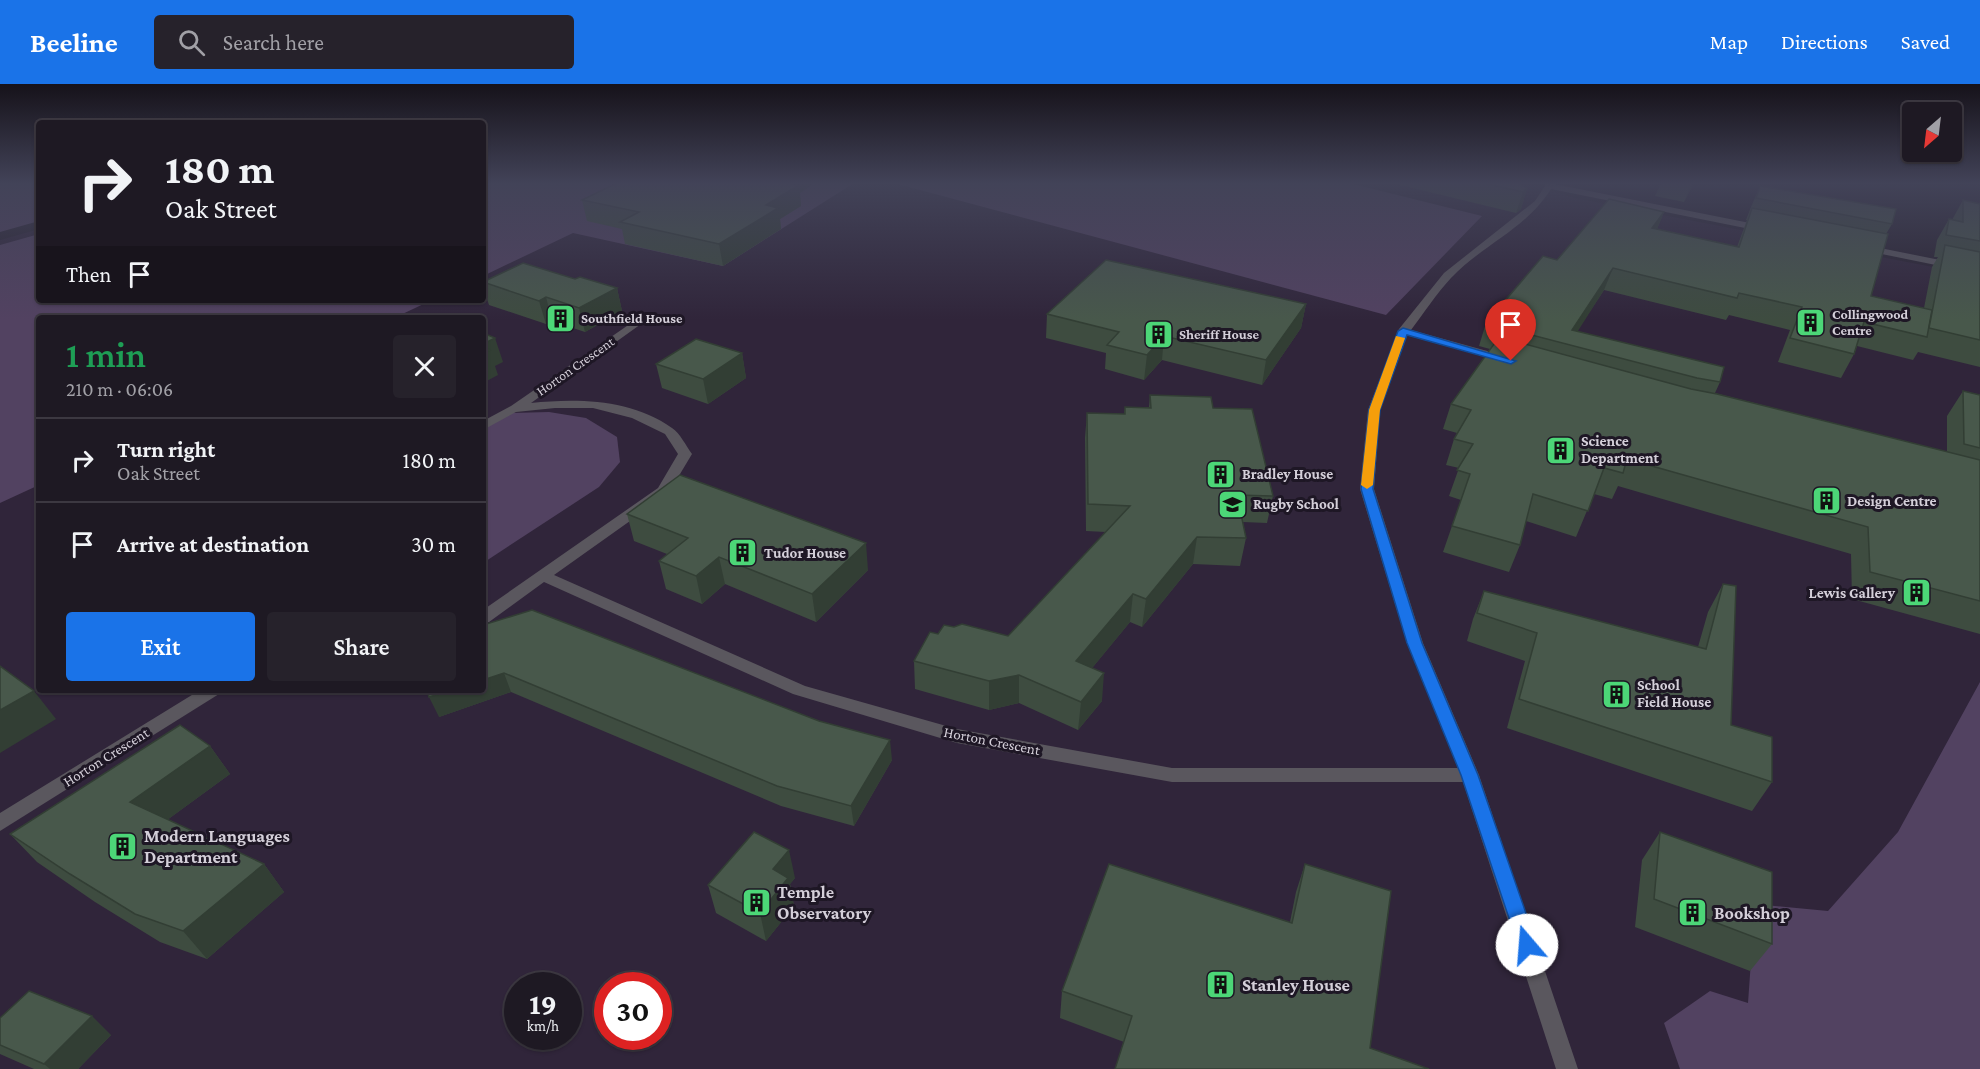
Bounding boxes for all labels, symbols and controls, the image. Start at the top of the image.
search box [154,15,574,69]
icon: search [175,26,208,59]
text: Beeline [30,27,118,58]
text: Search here [223,30,324,55]
text: Map [1710,30,1748,54]
text: Directions [1781,30,1868,54]
text: Saved [1901,30,1950,54]
north arrow [1902,102,1962,162]
map controls [1902,102,1962,162]
icon: right [66,144,144,222]
text: 180 m [165,145,274,192]
text: Oak Street [165,194,277,224]
icon: arrive [123,258,156,291]
text: Then [66,262,111,287]
pin [1485,299,1536,361]
building icon: Southfield House [544,302,576,334]
building icon: Collingwood Centre [1795,306,1827,338]
place label: Collingwood Centre [1832,306,1909,338]
icon: arrive [1494,308,1527,341]
place label: Southfield House [581,310,683,326]
building icon: Sheriff House [1142,318,1174,350]
place label: Sheriff House [1179,326,1259,342]
street label: Horton Crescent [533,333,617,399]
text: 1 min [66,335,146,375]
button: close [393,335,456,398]
text: 210 m · 06:06 [66,378,173,400]
place label: Science Department [1581,433,1660,466]
building icon: Science Department [1544,434,1576,466]
text: Turn right [117,437,215,462]
icon: right [66,444,99,477]
text: 180 m [403,448,456,473]
building icon: Bradley House [1205,458,1237,490]
text: Oak Street [117,462,200,484]
place label: Bradley House [1242,466,1333,482]
building icon: Design Centre [1810,485,1842,517]
school or university icon: Rugby School [1216,488,1248,520]
place label: Design Centre [1847,493,1937,509]
place label: Rugby School [1253,496,1340,512]
icon: arrive [66,528,99,561]
text: Arrive at destination [117,532,309,557]
text: 30 m [411,532,456,557]
building icon: Tudor House [727,537,759,569]
place label: Tudor House [764,545,846,561]
building icon: Lewis Gallery [1900,577,1932,609]
place label: Lewis Gallery [1809,585,1896,601]
button: Exit [66,612,255,681]
button: Share [267,612,456,681]
place label: School Field House [1637,677,1711,710]
building icon: School Field House [1600,678,1632,710]
street label: Horton Crescent [60,724,153,790]
street label: Horton Crescent [942,724,1043,758]
place label: Modern Languages Department [144,826,290,867]
building icon: Modern Languages Department [107,830,139,862]
place label: Temple Observatory [777,882,872,923]
building icon: Temple Observatory [740,886,772,918]
building icon: Bookshop [1677,897,1709,929]
place label: Bookshop [1714,903,1790,923]
position arrow [1495,913,1559,977]
building icon: Stanley House [1205,969,1237,1001]
speed limit sign: 30 [594,972,672,1050]
place label: Stanley House [1242,975,1350,995]
text: 19 [529,987,557,1020]
text: km/h [527,1018,559,1034]

